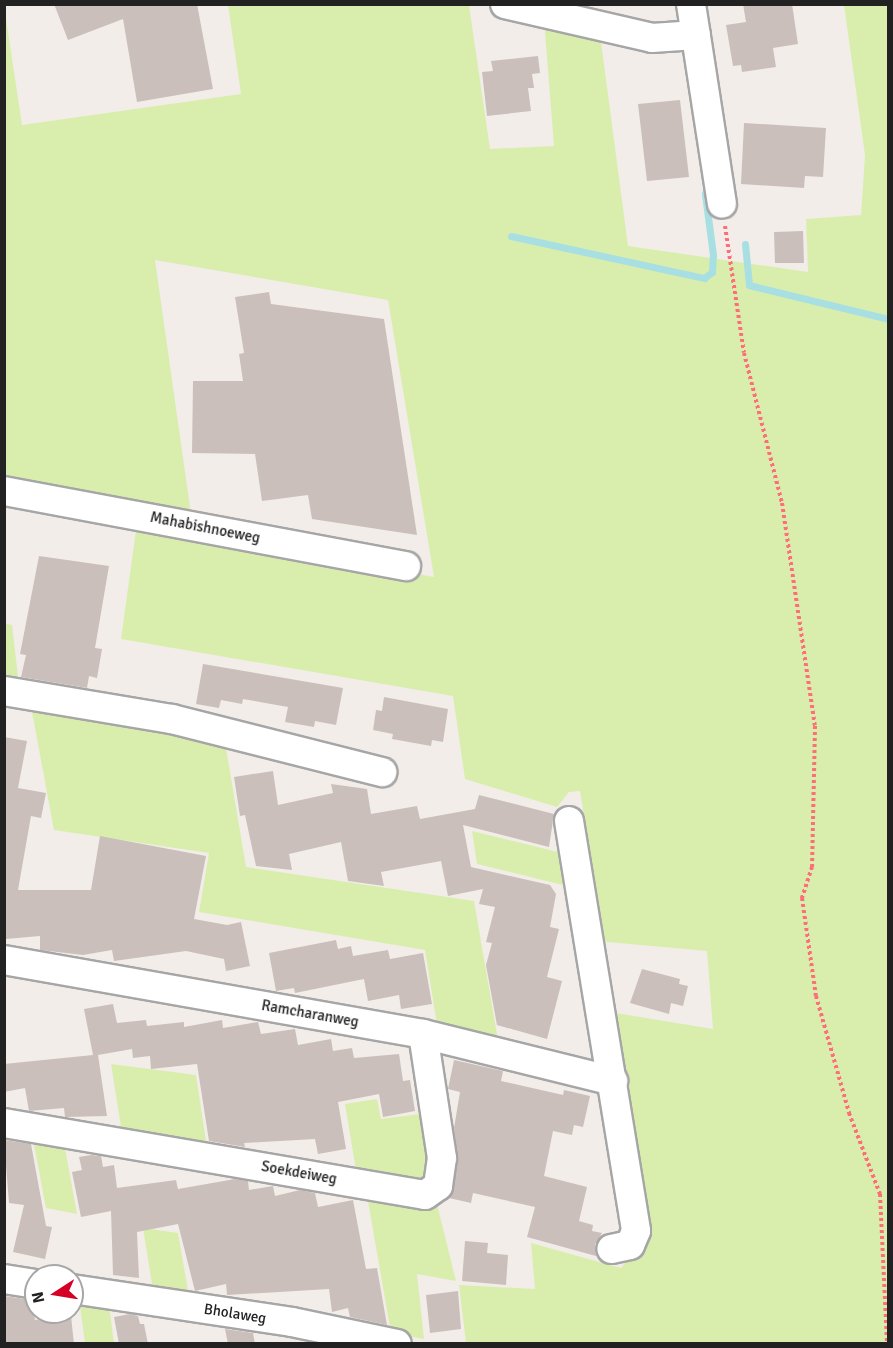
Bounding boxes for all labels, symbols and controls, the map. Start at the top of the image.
street label: Mahabishnoeweg [149,509,261,547]
street label: Ramcharanweg [260,997,360,1031]
street label: Soekdeiweg [260,1158,338,1188]
north arrow [24,1264,84,1324]
text: N [27,1290,49,1305]
street label: Bholaweg [202,1300,268,1328]

